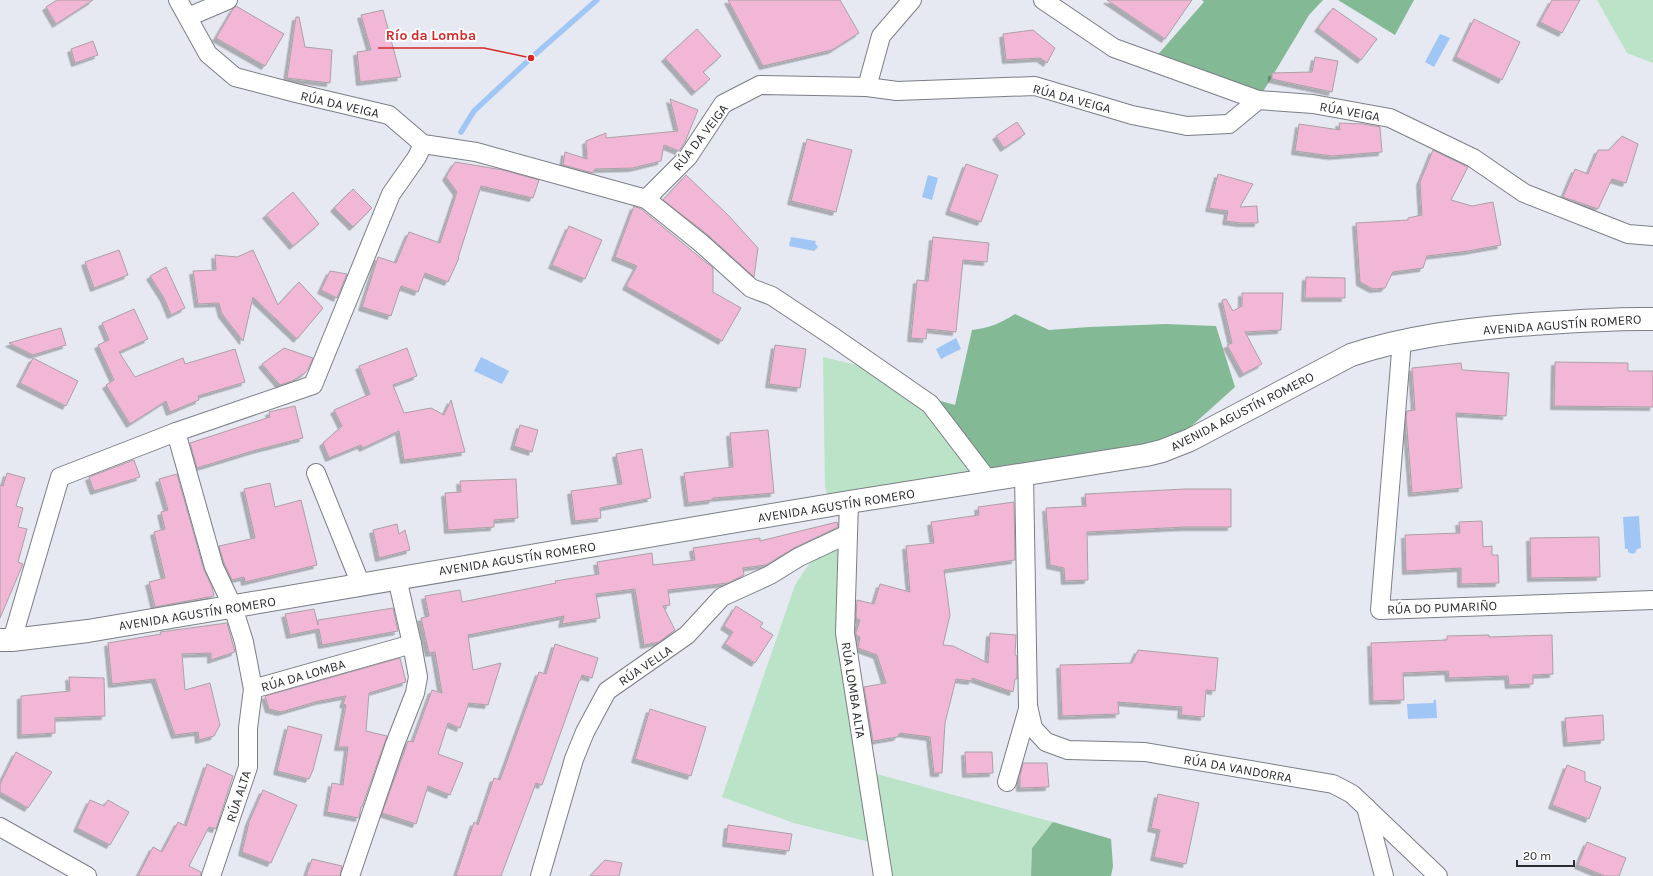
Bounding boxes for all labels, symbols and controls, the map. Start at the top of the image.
callout: Río da Lomba [378,22,484,48]
text: Río da Lomba [386,27,476,44]
street label: RÚA DA VEIGA [1031,79,1114,116]
street label: RÚA DA VEIGA [299,86,382,121]
street label: RÚA VEIGA [1319,97,1382,124]
street label: RÚA DA VEIGA [668,99,731,174]
street label: AVENIDA AGUSTÍN ROMERO [1482,309,1642,338]
street label: AVENIDA AGUSTÍN ROMERO [1167,367,1316,454]
street label: AVENIDA AGUSTÍN ROMERO [756,484,916,525]
street label: AVENIDA AGUSTÍN ROMERO [437,537,597,578]
street label: AVENIDA AGUSTÍN ROMERO [117,592,277,633]
street label: RÚA DO PUMARIÑO [1387,596,1497,617]
street label: RÚA VELLA [615,640,675,689]
street label: RÚA LOMBA ALTA [838,640,871,740]
street label: RÚA DA LOMBA [259,654,348,695]
street label: RÚA DA VANDORRA [1183,750,1294,786]
street label: RÚA ALTA [221,767,254,824]
scale bar [1517,842,1574,868]
text: 20 m [1523,849,1551,863]

